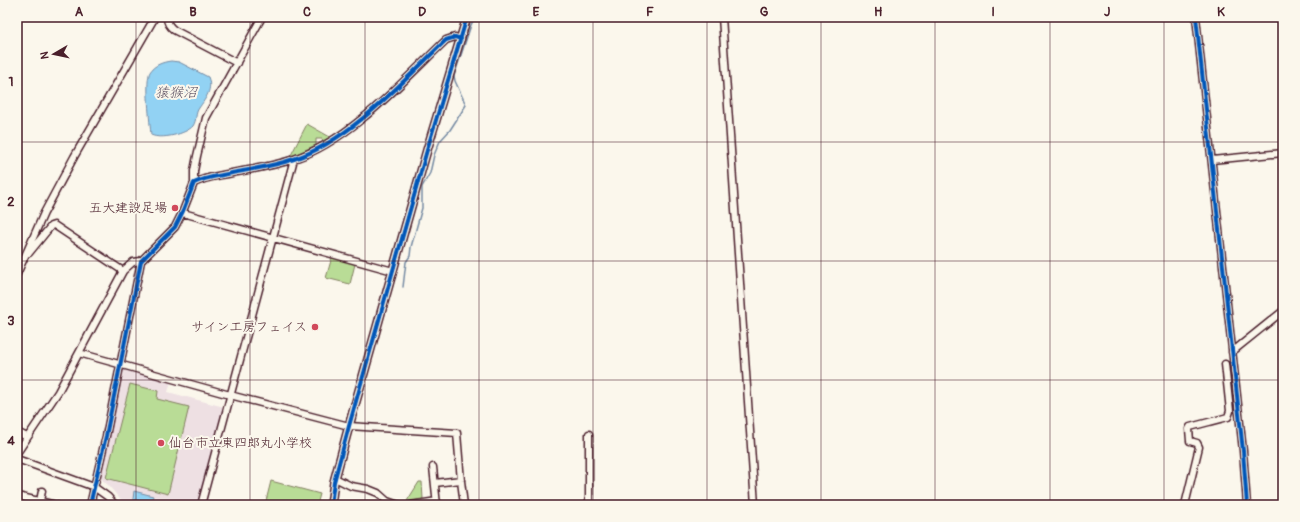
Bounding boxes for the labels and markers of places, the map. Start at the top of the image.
place label: 五大建設足場 [89,200,167,216]
marker: 五大建設足場 [170,203,180,213]
place label: サイン工房フェイス [191,319,307,335]
marker: サイン工房フェイス [310,322,320,332]
place label: 仙台市立東四郎丸小学校 [169,435,312,451]
marker: 仙台市立東四郎丸小学校 [156,438,166,448]

